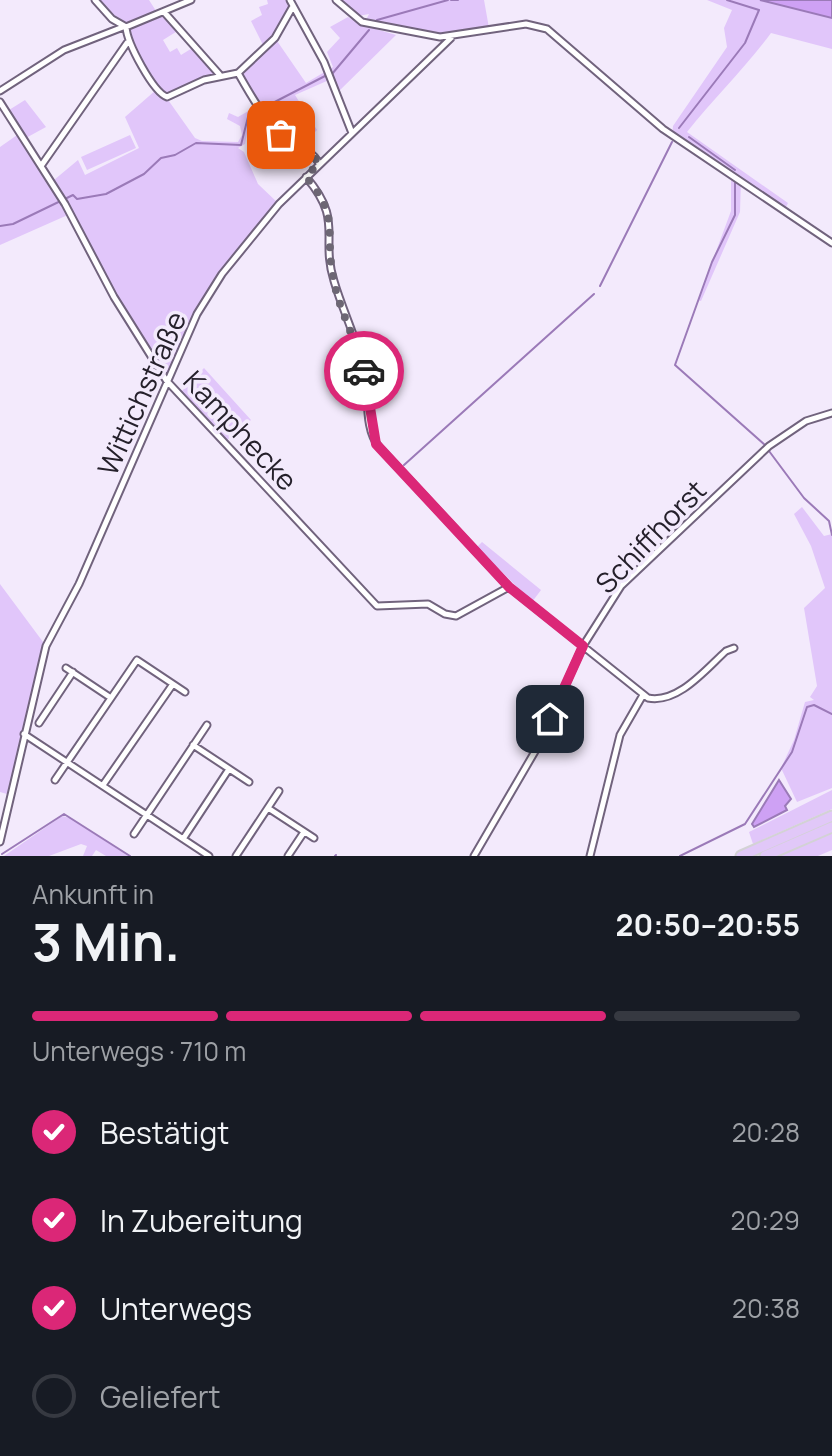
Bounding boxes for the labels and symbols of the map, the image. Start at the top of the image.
pin [247,101,315,169]
street label: Wittichstraße [88,305,194,481]
courier [324,331,404,411]
street label: Kamphecke [176,362,306,498]
street label: Schiffhorst [586,471,714,601]
pin [516,685,584,753]

